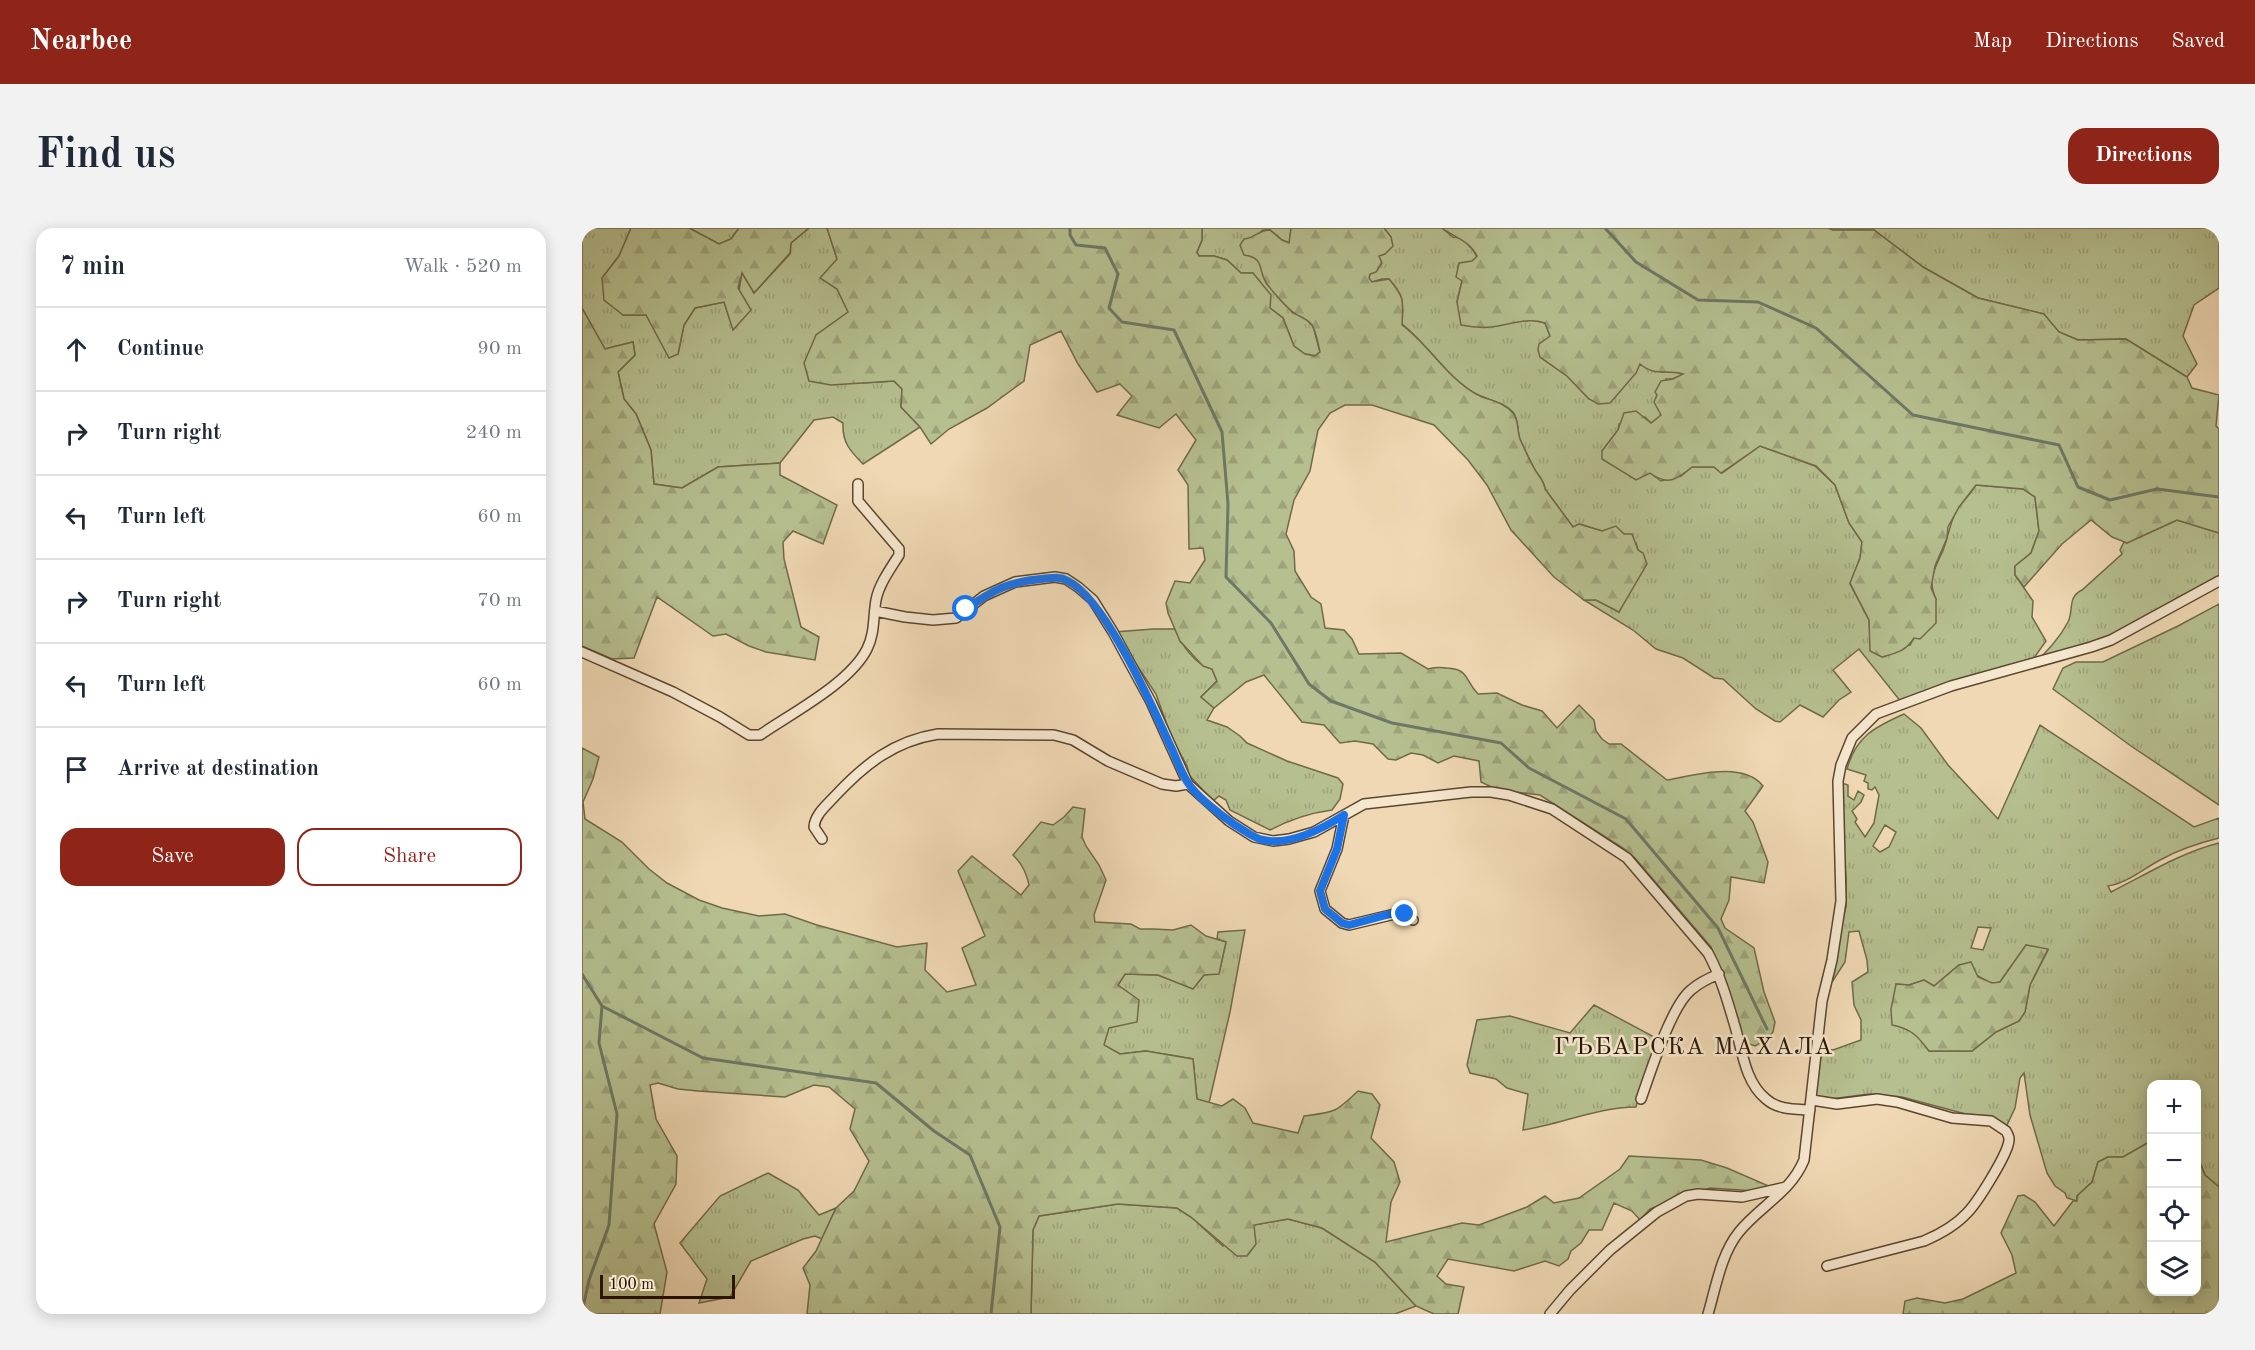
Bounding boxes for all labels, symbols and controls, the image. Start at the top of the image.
text: Nearbee [30,28,132,56]
text: Map [1973,31,2012,52]
text: Directions [2045,31,2139,52]
text: Saved [2172,31,2225,52]
button: Directions [2068,128,2219,184]
text: Find us [36,135,175,177]
text: 7 min [60,254,125,280]
text: Walk · 520 m [403,257,522,277]
icon: ahead [60,333,93,366]
text: Continue [117,338,204,360]
text: 90 m [477,339,522,359]
icon: right [60,417,93,450]
text: Turn right [117,422,221,444]
text: 240 m [466,423,522,443]
icon: left [60,501,93,534]
text: Turn left [117,506,206,528]
text: 60 m [477,507,522,527]
icon: right [60,585,93,618]
text: Turn right [117,590,221,612]
text: 70 m [477,591,522,611]
route start [952,595,978,621]
icon: left [60,669,93,702]
text: Turn left [117,674,206,696]
text: 60 m [477,675,522,695]
icon: arrive [60,753,93,786]
text: Arrive at destination [117,758,319,780]
button: Save [60,828,285,886]
button: Share [297,828,522,886]
route end [1391,900,1417,926]
district label: ГЪБАРСКА МАХАЛА [1554,1036,1834,1060]
map controls [2147,1080,2201,1296]
button: + [2147,1080,2201,1134]
button: − [2147,1134,2201,1188]
button: locate [2147,1188,2201,1242]
button: layers [2147,1242,2201,1296]
scale bar [600,1272,735,1300]
text: 100 m [609,1277,654,1293]

